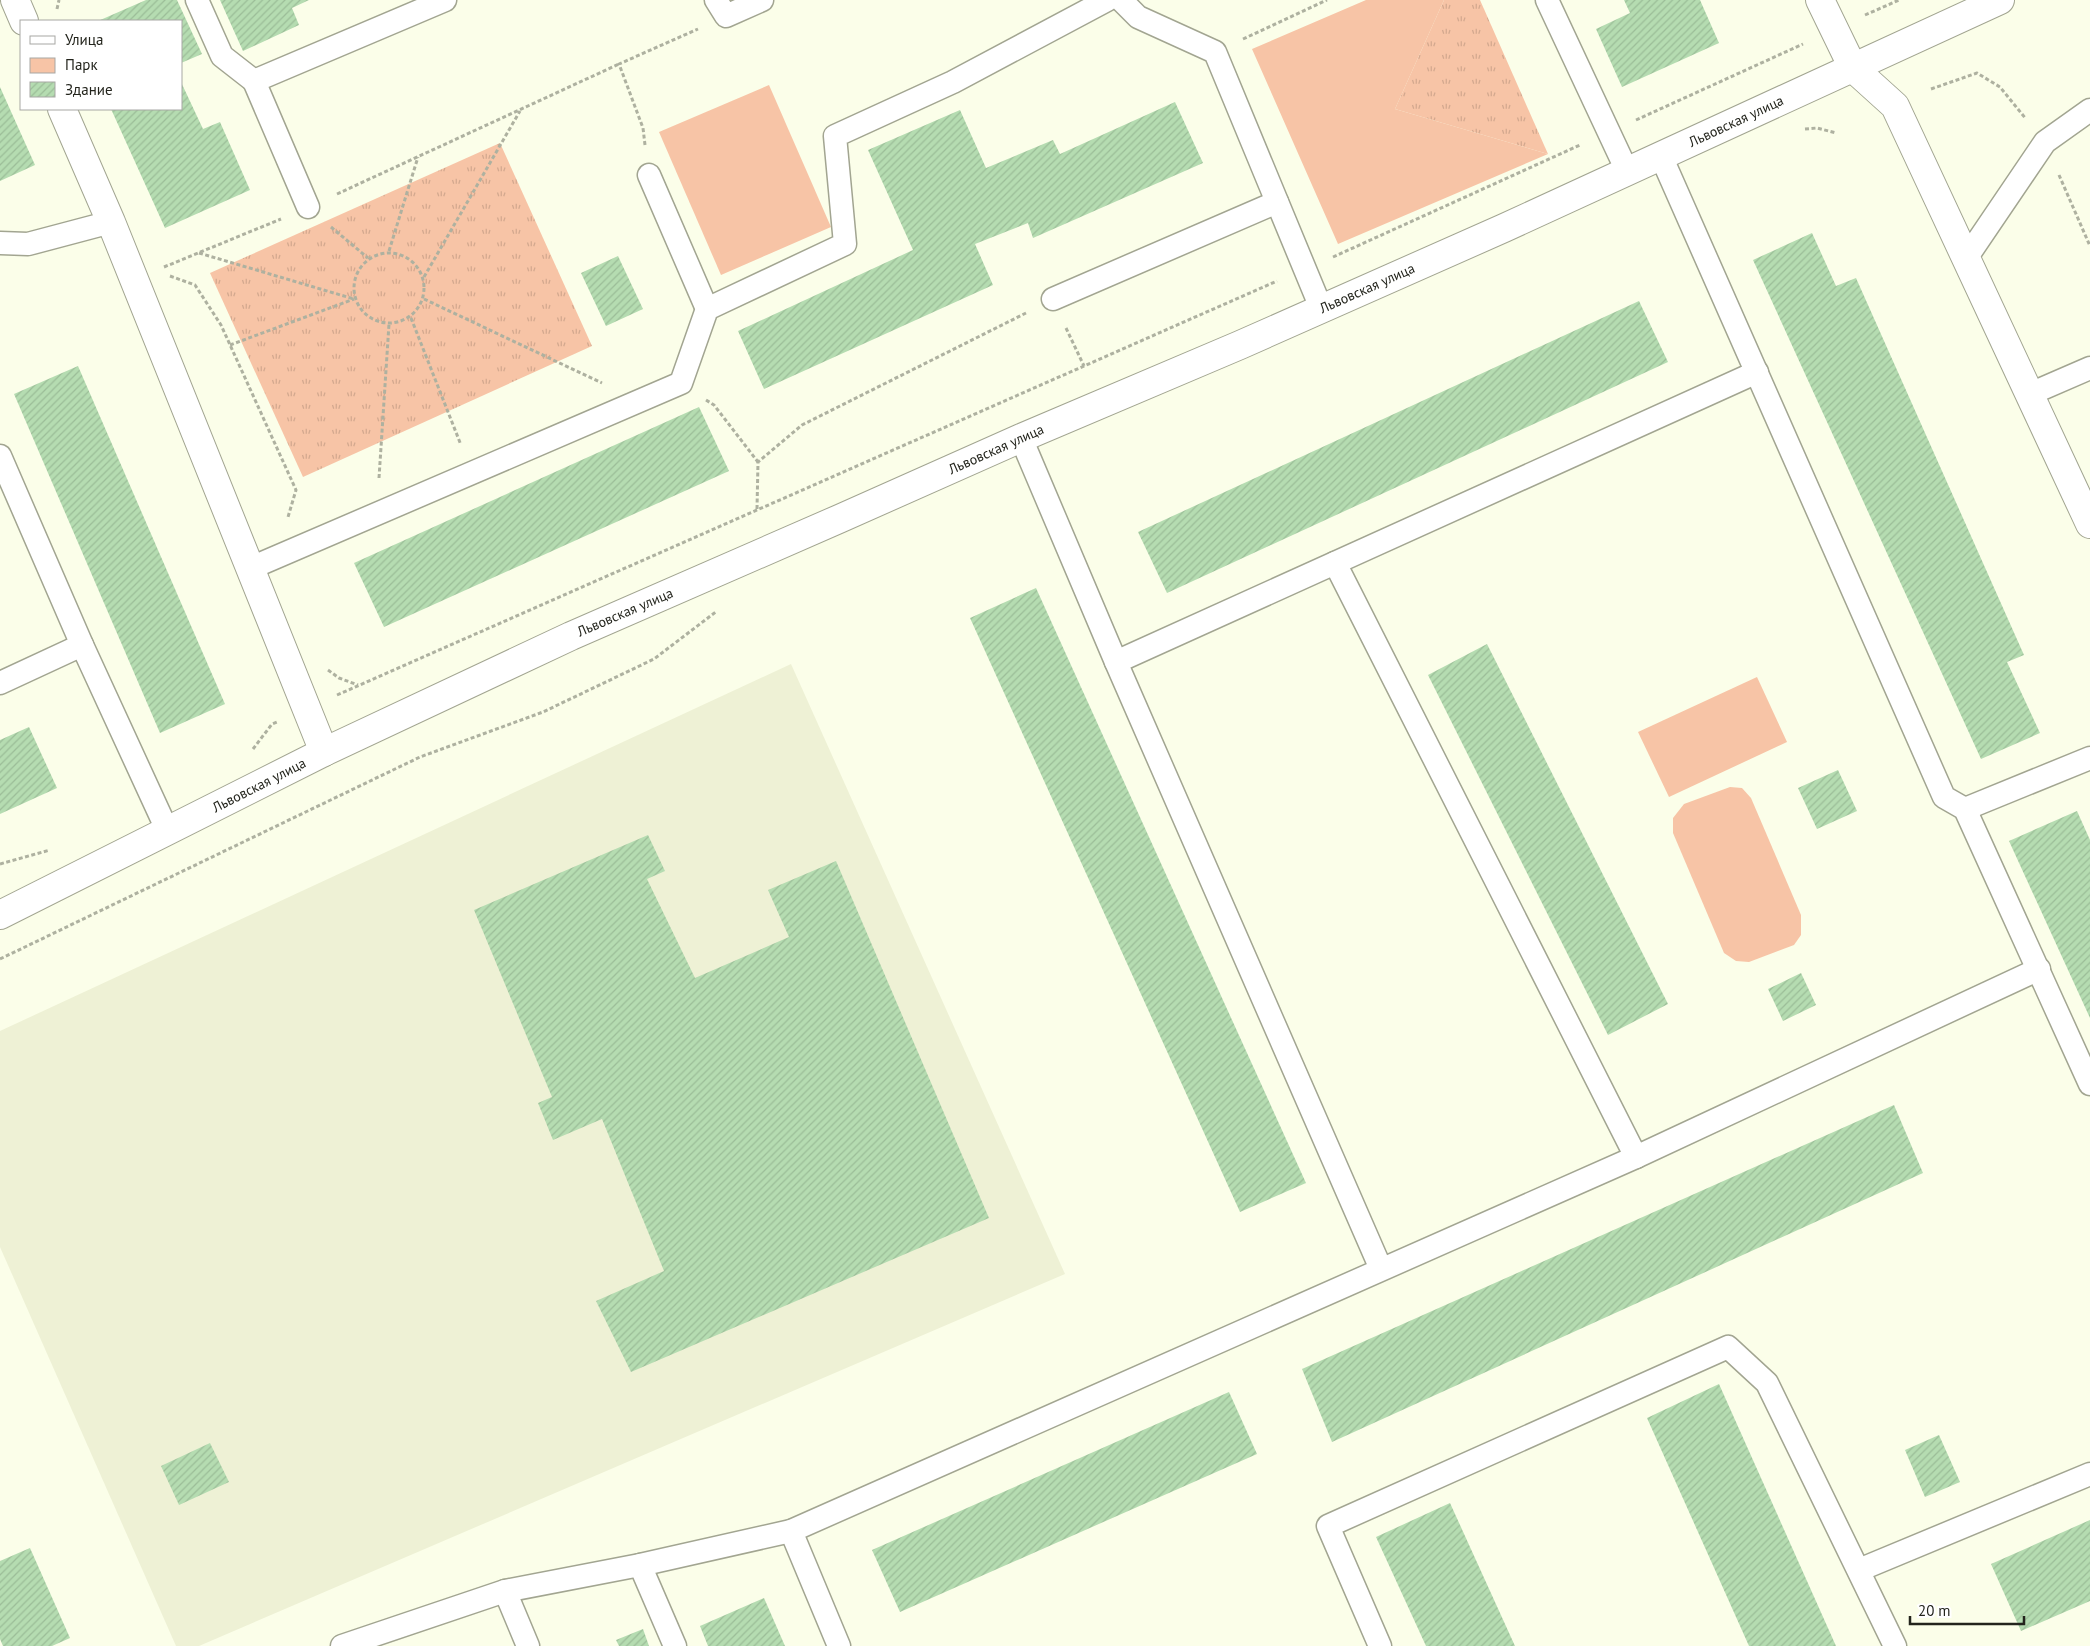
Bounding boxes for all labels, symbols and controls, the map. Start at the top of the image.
legend [20,20,182,110]
text: Улица [65,30,103,49]
text: Парк [65,55,98,74]
text: Здание [65,80,113,99]
street label: Львовская улица [1685,91,1786,151]
street label: Львовская улица [1316,259,1418,318]
street label: Львовская улица [945,420,1047,479]
street label: Львовская улица [573,584,676,641]
street label: Львовская улица [208,754,309,817]
scale bar [1910,1594,2024,1626]
text: 20 m [1918,1601,1951,1620]

